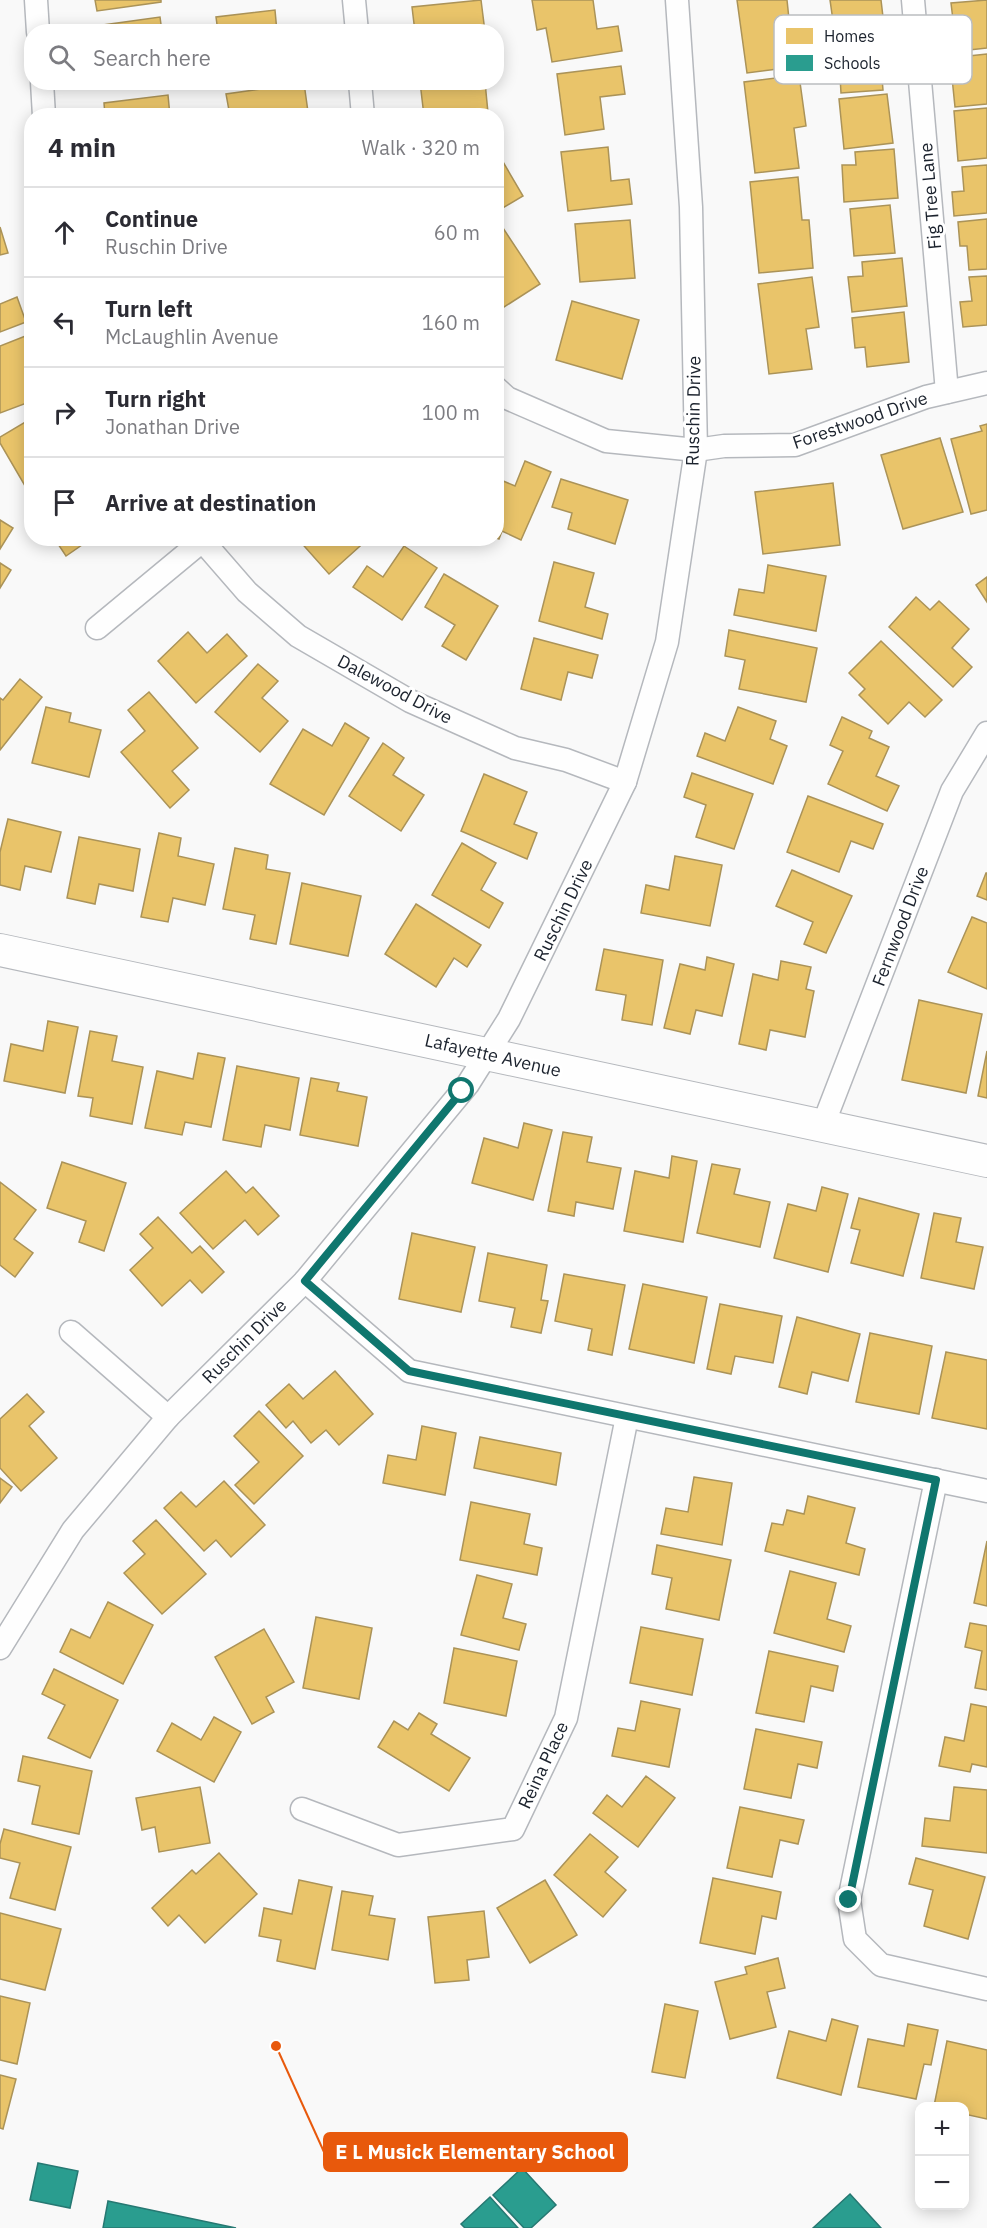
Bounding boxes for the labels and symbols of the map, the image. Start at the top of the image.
legend [774,15,972,84]
text: Homes [824,26,875,46]
text: Schools [824,53,881,73]
street label: Fig Tree Lane [914,142,946,250]
street label: Ruschin Drive [681,355,705,466]
street label: Forestwood Drive [789,386,931,454]
street label: Dalewood Drive [334,649,456,729]
street label: Ruschin Drive [528,855,598,965]
street label: Fernwood Drive [867,863,933,989]
street label: Lafayette Avenue [423,1028,564,1082]
route start [448,1077,474,1103]
street label: Ruschin Drive [197,1294,291,1388]
street label: Reina Place [513,1717,573,1812]
route end [835,1886,861,1912]
callout: E L Musick Elementary School [324,2133,627,2171]
text: E L Musick Elementary School [335,2138,615,2165]

